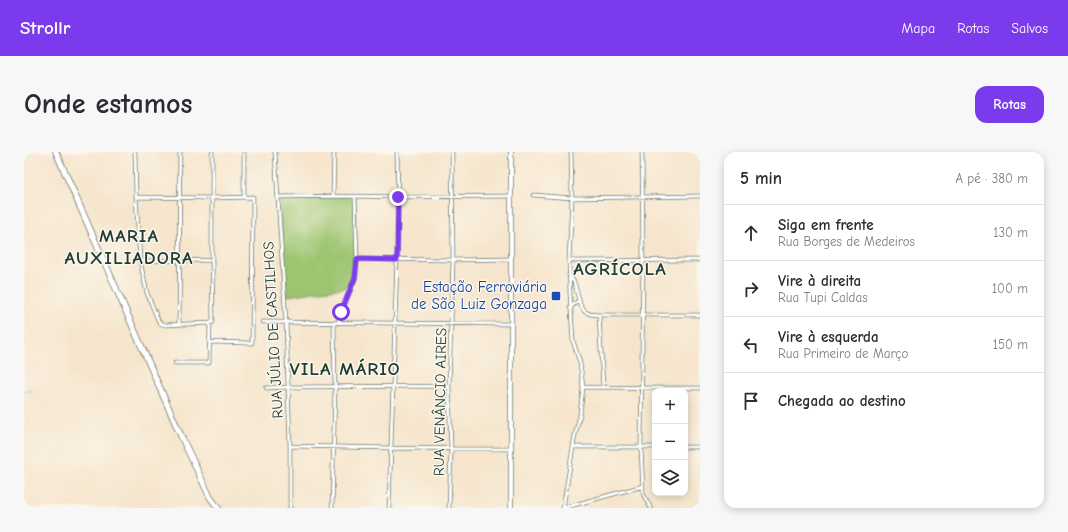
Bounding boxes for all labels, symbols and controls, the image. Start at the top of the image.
text: Strollr [20,17,70,39]
text: Mapa [902,20,935,37]
text: Rotas [957,20,989,37]
text: Salvos [1011,20,1048,37]
button: Rotas [975,86,1044,123]
text: Onde estamos [24,88,192,120]
text: 5 min [740,169,782,188]
text: A pé · 380 m [955,171,1028,186]
route end [389,188,407,206]
text: Siga em frente [778,216,874,234]
icon: ahead [740,222,762,244]
district label: MARIA AUXILIADORA [65,225,193,269]
text: 130 m [993,225,1028,240]
text: Rua Borges de Medeiros [778,234,915,249]
street label: RUA JÚLIO DE CASTILHOS [258,241,287,419]
district label: AGRÍCOLA [573,258,667,280]
text: Vire à direita [778,272,861,290]
place label: Estação Ferroviária de São Luiz Gonzaga [411,278,547,313]
icon: right [740,278,762,300]
text: 100 m [992,281,1028,296]
marker: Estação Ferroviária de São Luiz Gonzaga [550,290,562,302]
text: Rua Tupi Caldas [778,290,868,305]
route start [332,303,350,321]
street label: RUA VENÂNCIO AIRES [429,328,450,476]
text: Vire à esquerda [778,328,879,346]
icon: left [740,334,762,356]
text: 150 m [993,337,1028,352]
text: Rua Primeiro de Março [778,346,908,361]
district label: VILA MÁRIO [289,358,401,380]
map controls [652,388,688,496]
button: + [652,388,688,424]
icon: arrive [740,390,762,412]
text: Chegada ao destino [778,392,906,410]
button: − [652,424,688,460]
button: layers [652,460,688,496]

